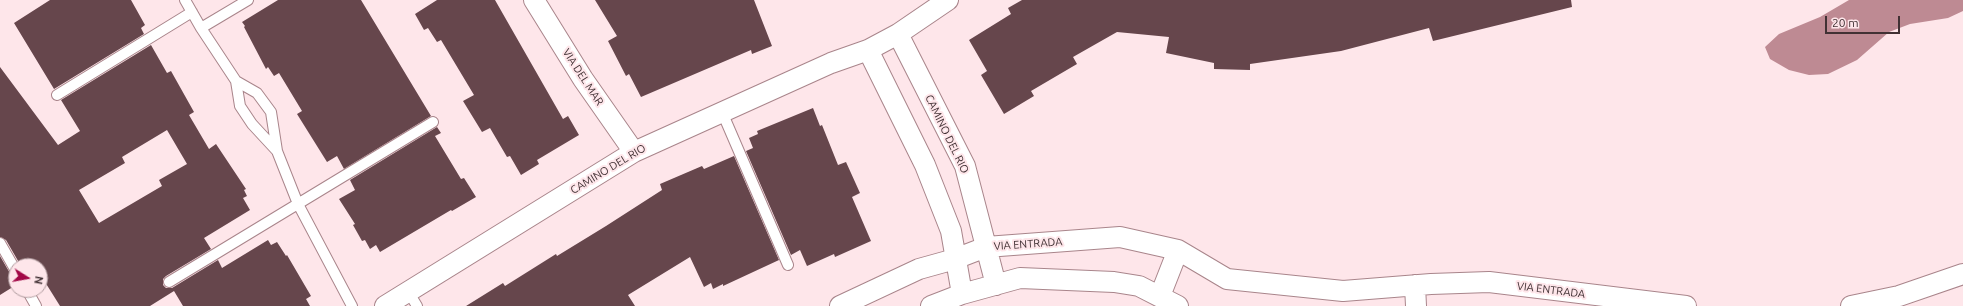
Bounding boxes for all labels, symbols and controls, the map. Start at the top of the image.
scale bar [1827,8,1902,34]
text: 20 m [1832,16,1859,29]
street label: VIA DEL MAR [560,46,606,108]
street label: CAMINO DEL RIO [922,93,972,175]
street label: CAMINO DEL RIO [568,141,648,197]
street label: VIA ENTRADA [993,235,1063,253]
north arrow [8,258,48,298]
text: N [32,275,45,285]
street label: VIA ENTRADA [1516,279,1586,301]

